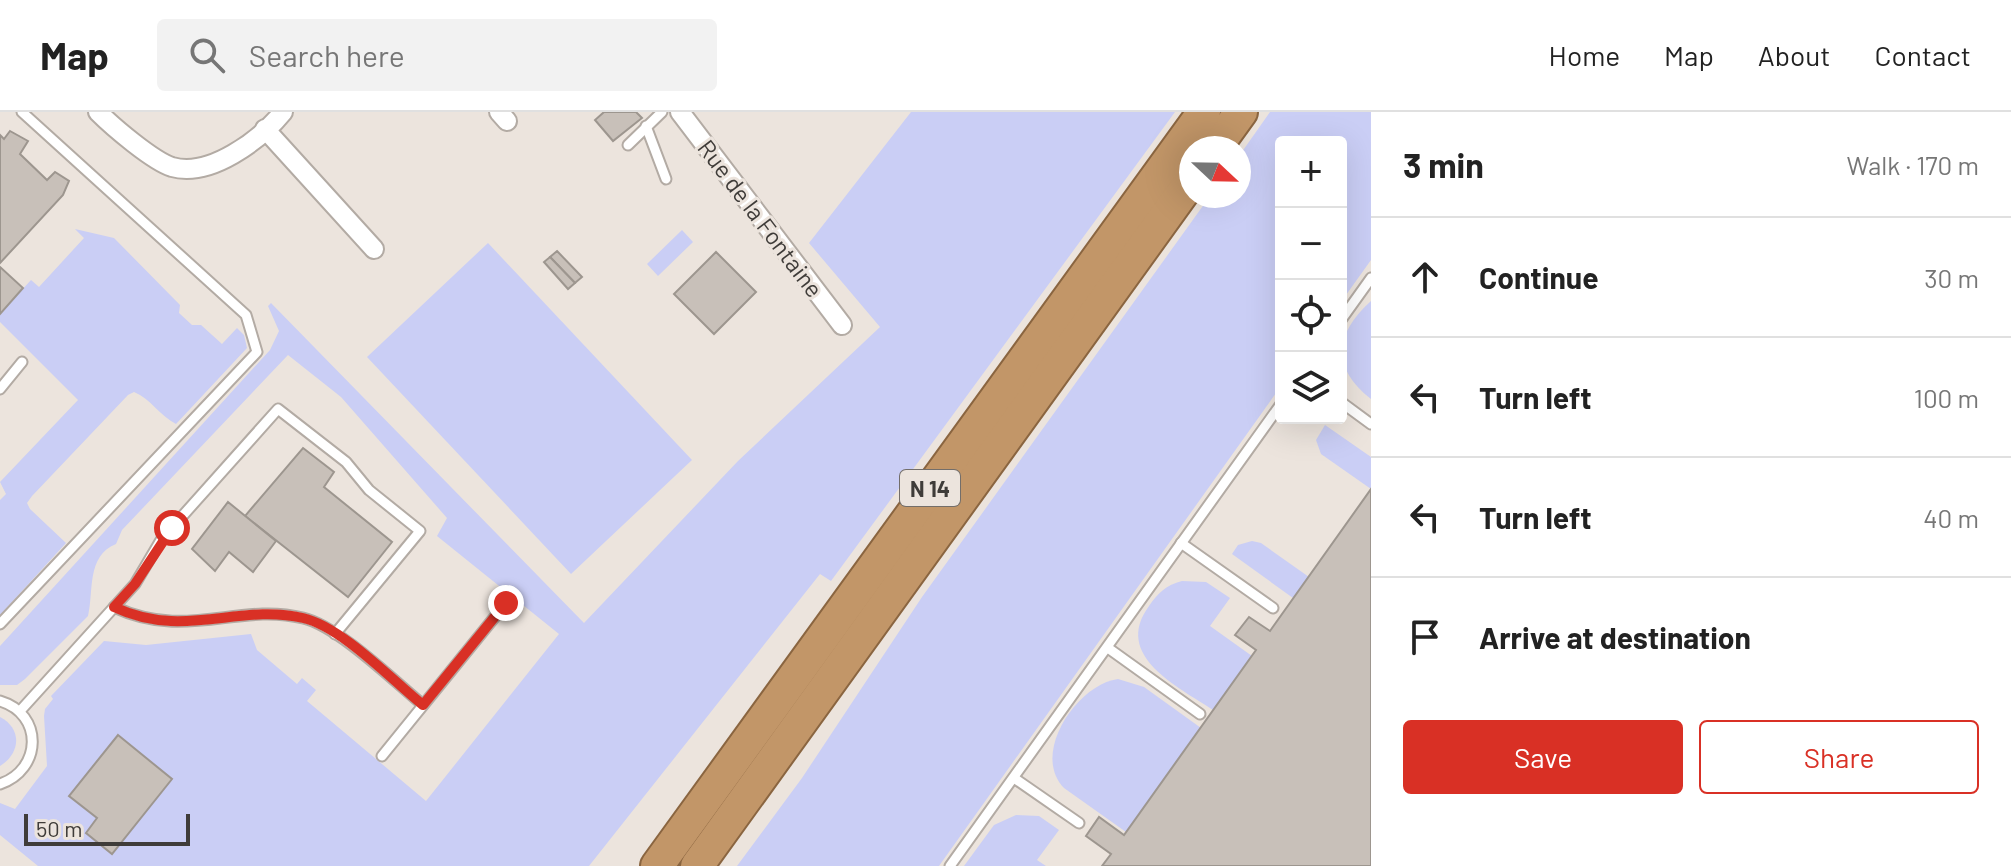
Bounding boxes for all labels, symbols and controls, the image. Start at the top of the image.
search box [157,19,717,91]
text: Map [40,32,109,78]
icon: search [185,33,229,77]
text: Search here [249,37,405,73]
text: Home [1549,38,1620,72]
text: Map [1664,38,1714,72]
text: About [1758,38,1830,72]
text: Contact [1874,38,1971,72]
street label: Rue de la Fontaine [692,133,830,303]
north arrow [1179,136,1251,208]
map controls [1275,136,1347,424]
button: + [1275,136,1347,208]
text: 3 min [1403,144,1484,185]
text: Walk · 170 m [1846,149,1979,180]
button: − [1275,208,1347,280]
icon: ahead [1403,255,1447,299]
text: Continue [1479,259,1599,295]
text: 30 m [1924,262,1979,293]
button: locate [1275,280,1347,352]
button: layers [1275,352,1347,424]
icon: left [1403,375,1447,419]
text: Turn left [1479,379,1592,415]
text: 100 m [1914,382,1979,413]
road number: N 14 [900,470,960,506]
icon: left [1403,495,1447,539]
text: Turn left [1479,499,1592,535]
text: 40 m [1923,502,1979,533]
route start [154,510,190,546]
route end [488,585,524,621]
icon: arrive [1403,615,1447,659]
text: Arrive at destination [1479,619,1751,655]
button: Save [1403,720,1683,794]
button: Share [1699,720,1979,794]
scale bar [24,810,190,846]
text: 50 m [36,815,82,841]

